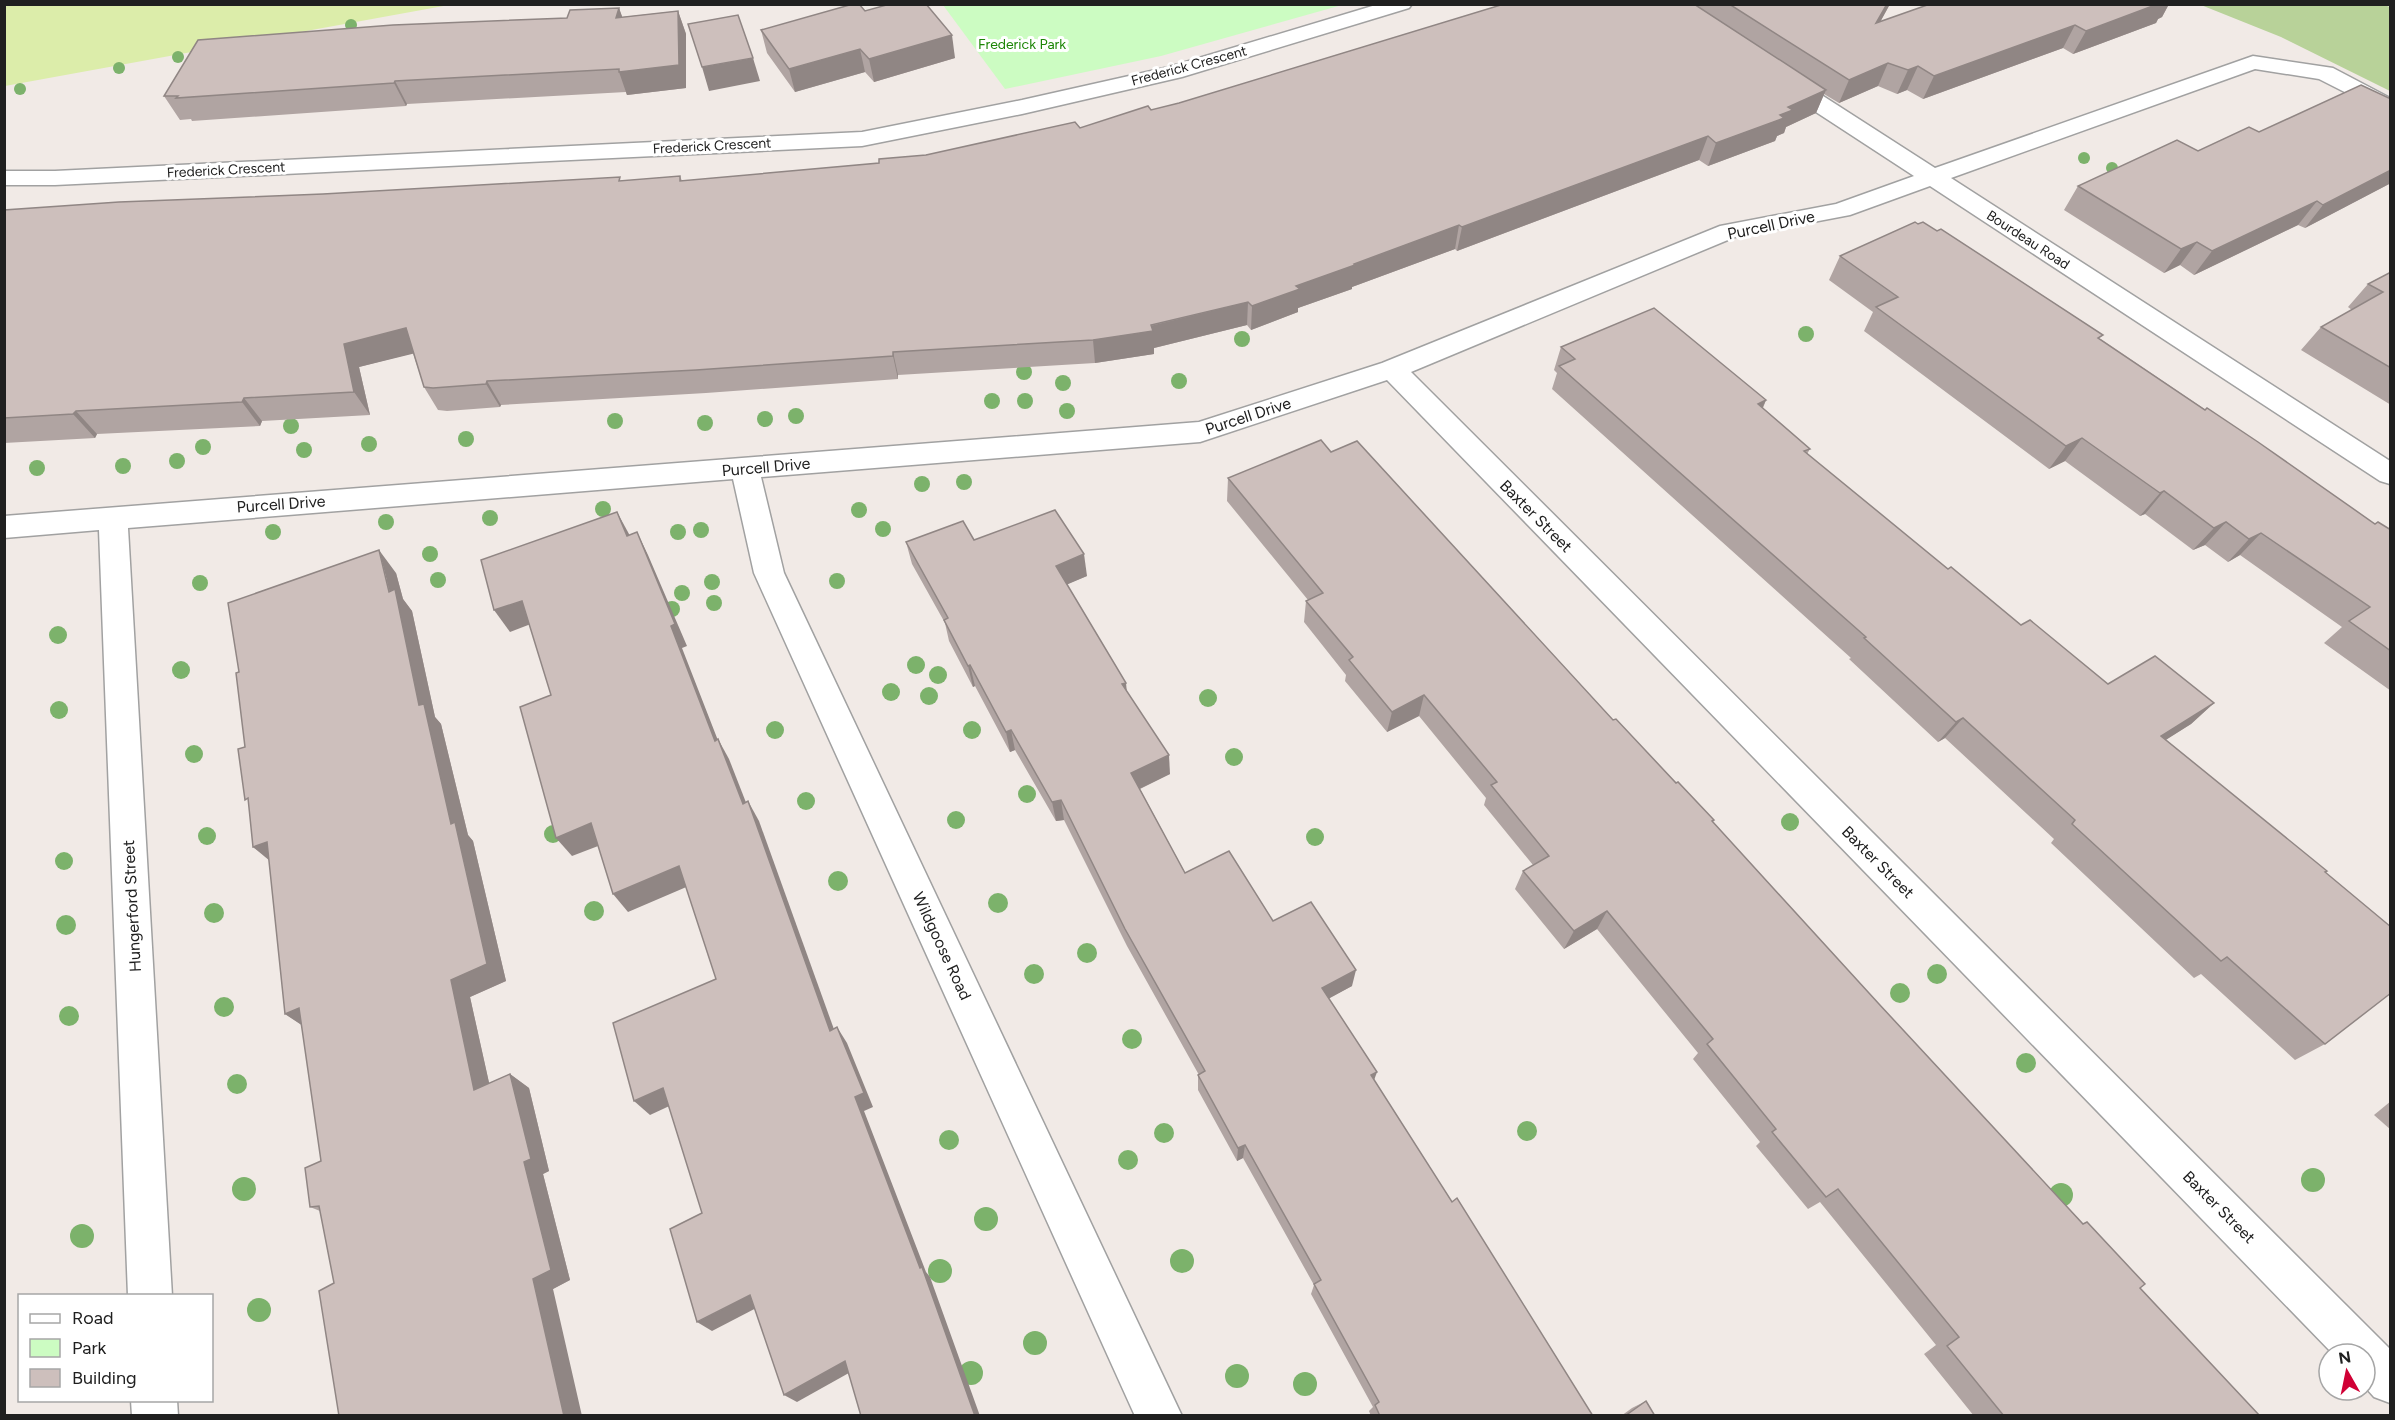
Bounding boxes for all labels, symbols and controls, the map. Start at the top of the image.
park label: Frederick Park [978,36,1066,53]
street label: Frederick Crescent [1129,42,1249,90]
street label: Frederick Crescent [652,134,772,158]
street label: Frederick Crescent [166,158,286,182]
street label: Purcell Drive [1726,206,1817,244]
street label: Bourdeau Road [1983,207,2073,273]
street label: Purcell Drive [1203,393,1293,439]
street label: Purcell Drive [721,454,811,480]
street label: Baxter Street [1496,476,1576,556]
street label: Purcell Drive [236,491,326,517]
street label: Baxter Street [1838,822,1918,902]
street label: Hungerford Street [119,840,145,972]
street label: Wildgoose Road [909,889,975,1003]
street label: Baxter Street [2179,1167,2259,1247]
legend [18,1294,213,1402]
text: Road [72,1307,113,1329]
text: Park [72,1337,107,1359]
north arrow [2317,1342,2377,1402]
text: N [2337,1347,2352,1368]
text: Building [72,1367,137,1389]

